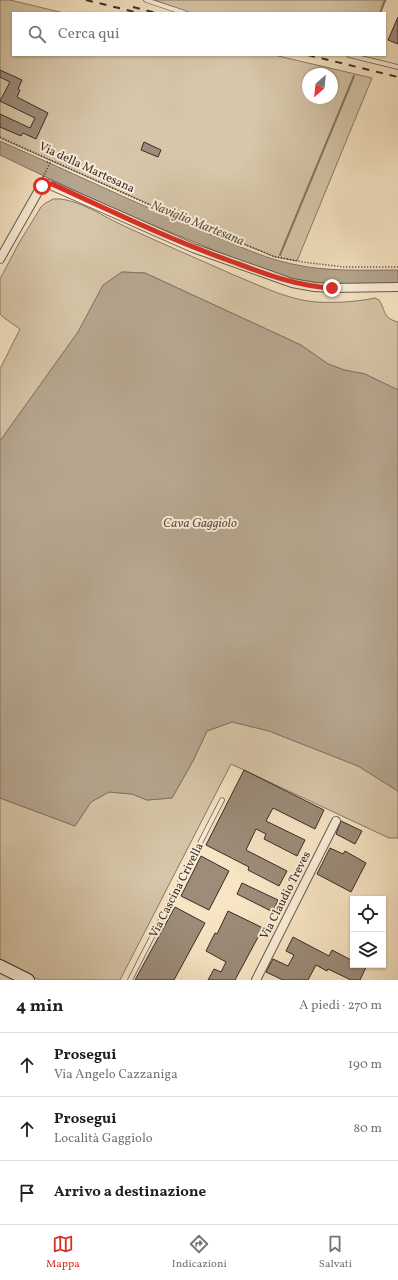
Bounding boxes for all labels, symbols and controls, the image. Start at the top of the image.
search box [12,12,386,56]
icon: search [26,23,48,45]
text: Cerca qui [58,24,120,45]
north arrow [302,68,338,104]
street label: Via della Martesana [36,139,137,197]
route start [33,177,51,195]
water label: Naviglio Martesana [148,197,247,251]
route end [323,279,341,297]
water label: Cava Gaggiolo [163,515,237,533]
street label: Via Cascina Crivella [146,840,208,941]
street label: Via Claudio Treves [257,849,315,942]
map controls [350,896,386,968]
button: locate [350,896,386,932]
button: layers [350,932,386,968]
text: 4 min [16,995,63,1018]
text: A piedi · 270 m [299,997,382,1015]
text: Prosegui [54,1045,117,1066]
icon: ahead [16,1054,38,1076]
text: 190 m [348,1056,382,1074]
text: Via Angelo Cazzaniga [54,1066,178,1084]
text: Prosegui [54,1109,117,1130]
icon: ahead [16,1118,38,1140]
text: 80 m [353,1120,382,1138]
text: Località Gaggiolo [54,1130,153,1148]
icon: arrive [16,1182,38,1204]
text: Arrivo a destinazione [54,1182,206,1203]
tab: Mappa [46,1233,80,1272]
tab: Indicazioni [172,1233,227,1272]
tab: Salvati [319,1233,352,1272]

